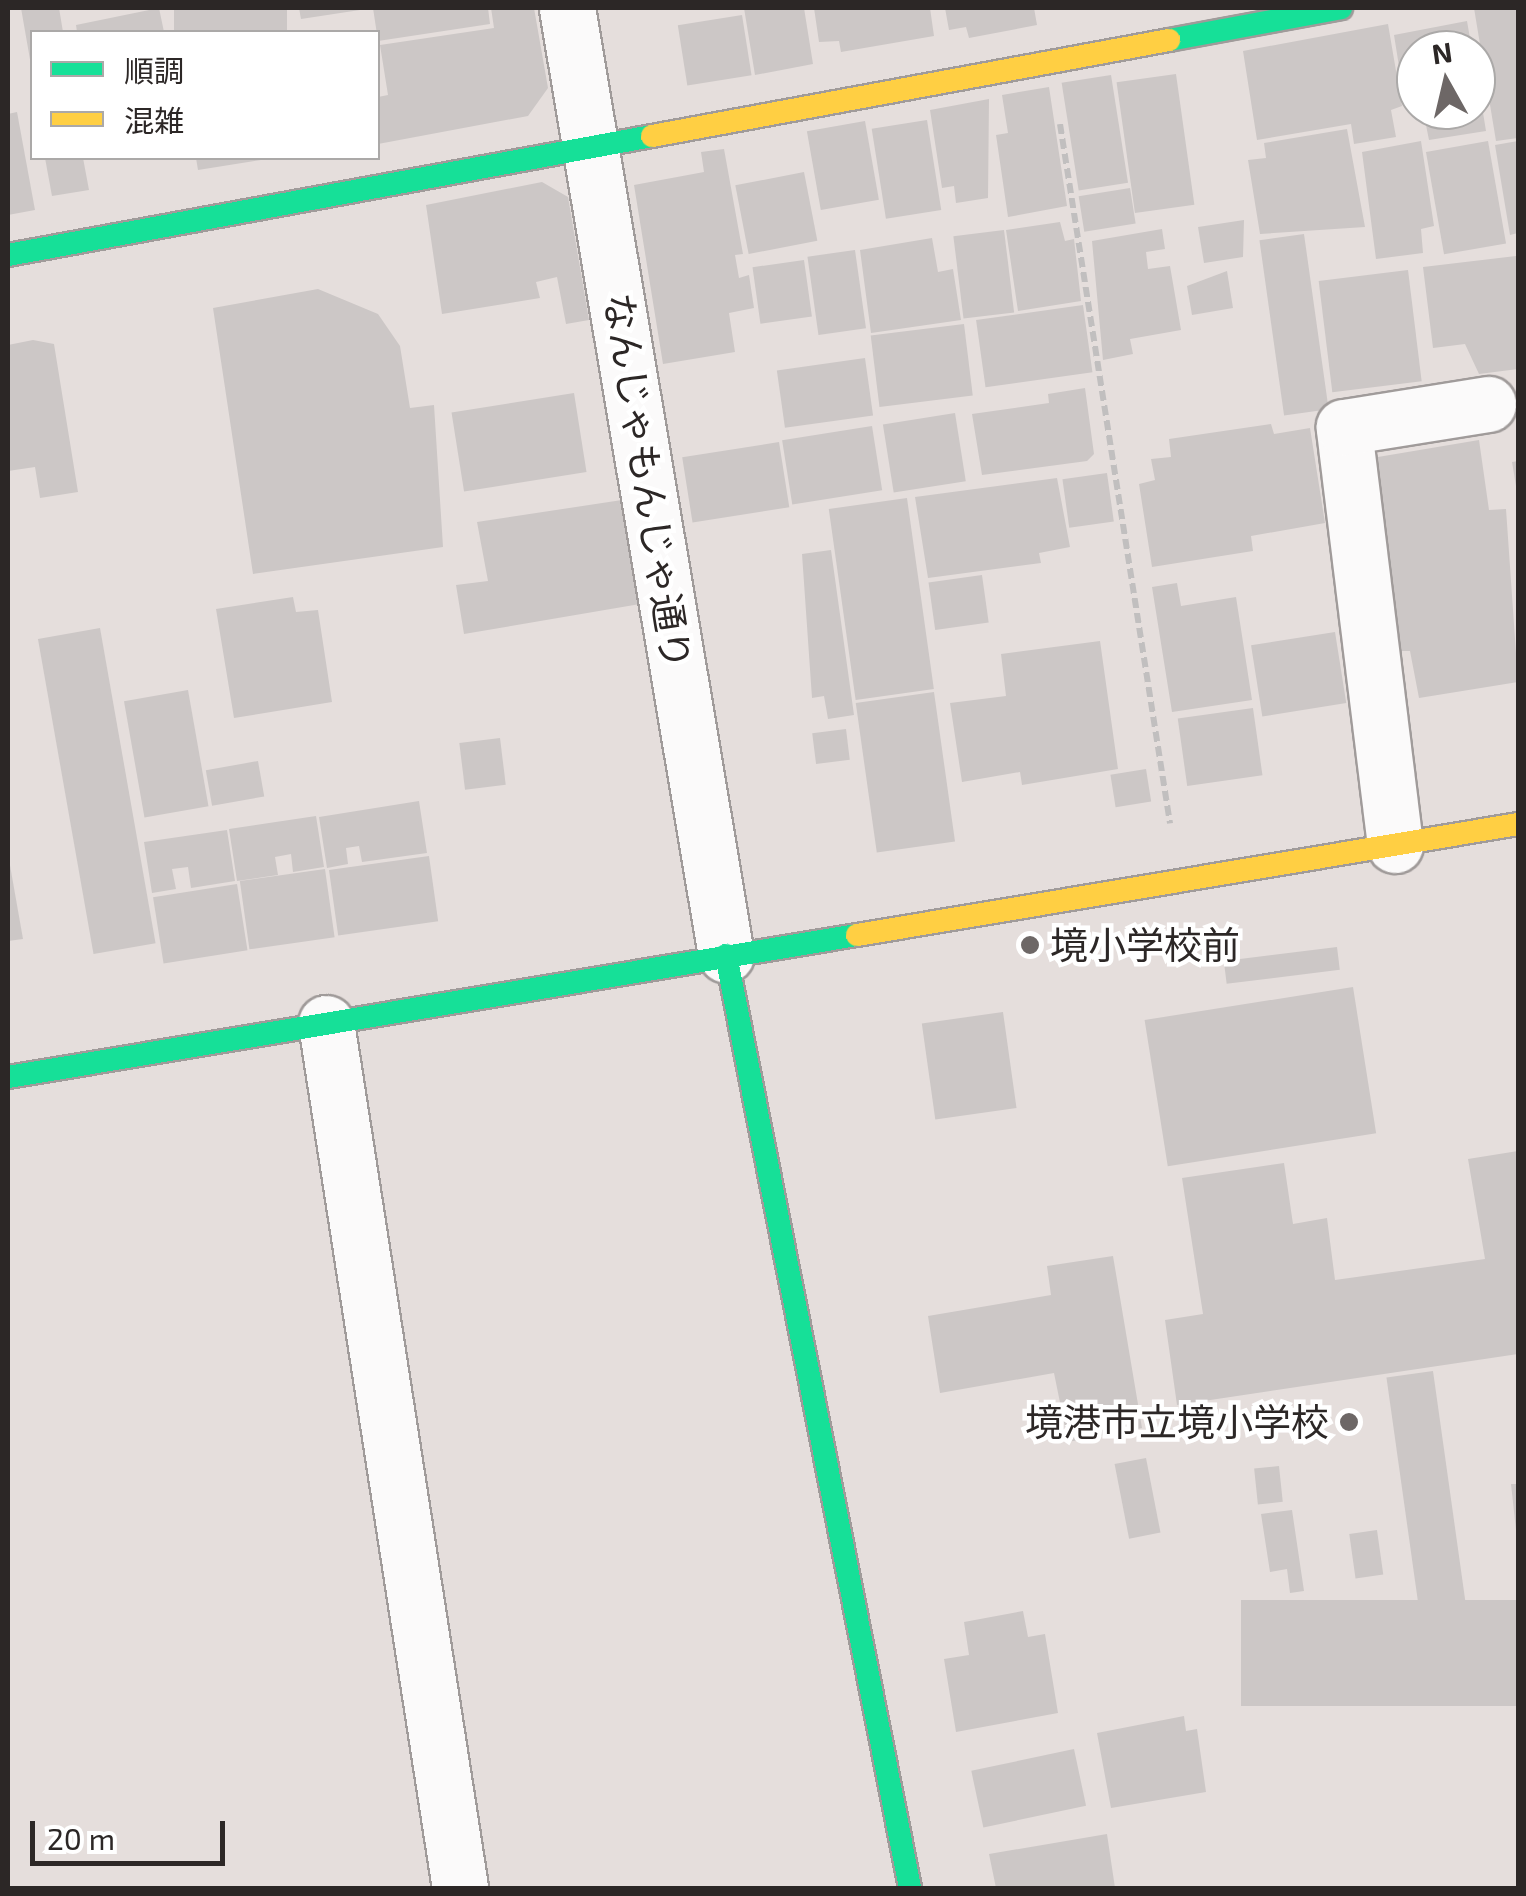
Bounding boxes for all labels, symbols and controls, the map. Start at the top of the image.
legend [30,30,380,160]
north arrow [1396,30,1496,130]
text: N [1430,34,1454,71]
text: 順調 [124,52,184,88]
text: 混雑 [124,102,184,138]
street label: なんじゃもんじゃ通り [596,290,700,672]
place label: 境小学校前 [1050,922,1240,968]
marker: 境小学校前 [1019,934,1041,956]
place label: 境港市立境小学校 [1025,1399,1329,1445]
marker: 境港市立境小学校 [1338,1411,1360,1433]
scale bar [35,1801,230,1863]
text: 20 m [47,1820,115,1856]

